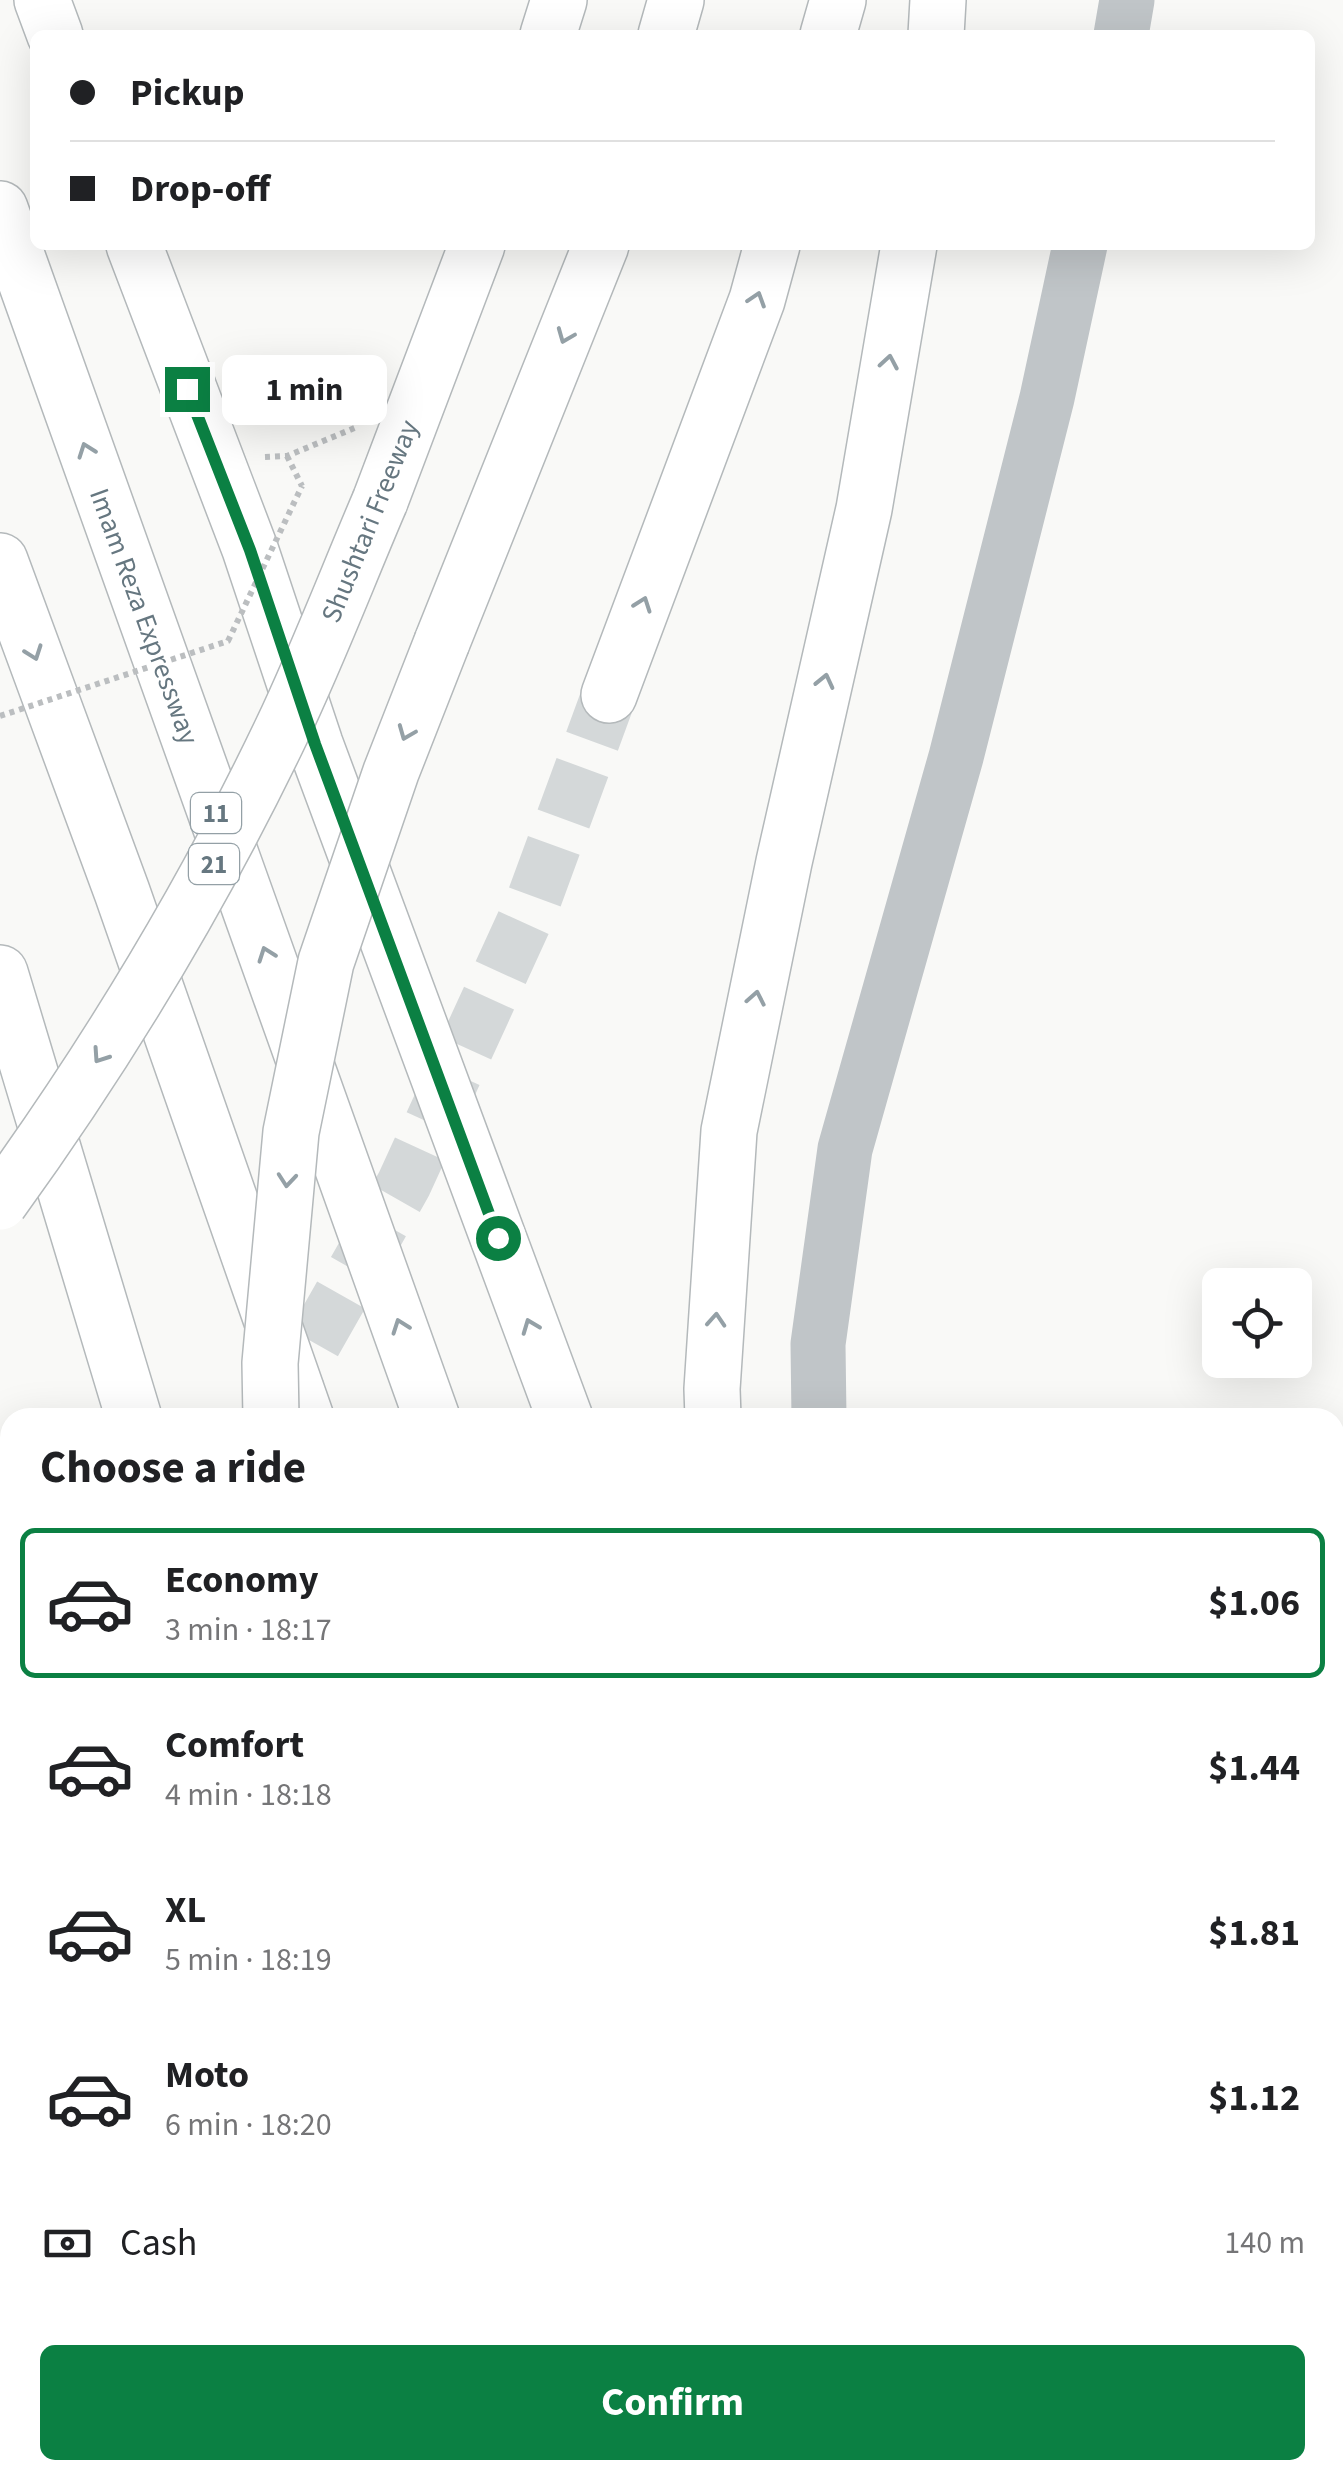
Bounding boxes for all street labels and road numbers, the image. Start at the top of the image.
street label: Shushtari Freeway [311,414,429,629]
street label: Imam Reza Expressway [79,483,209,750]
road number: 11 [191,793,241,833]
road number: 21 [189,844,239,884]

